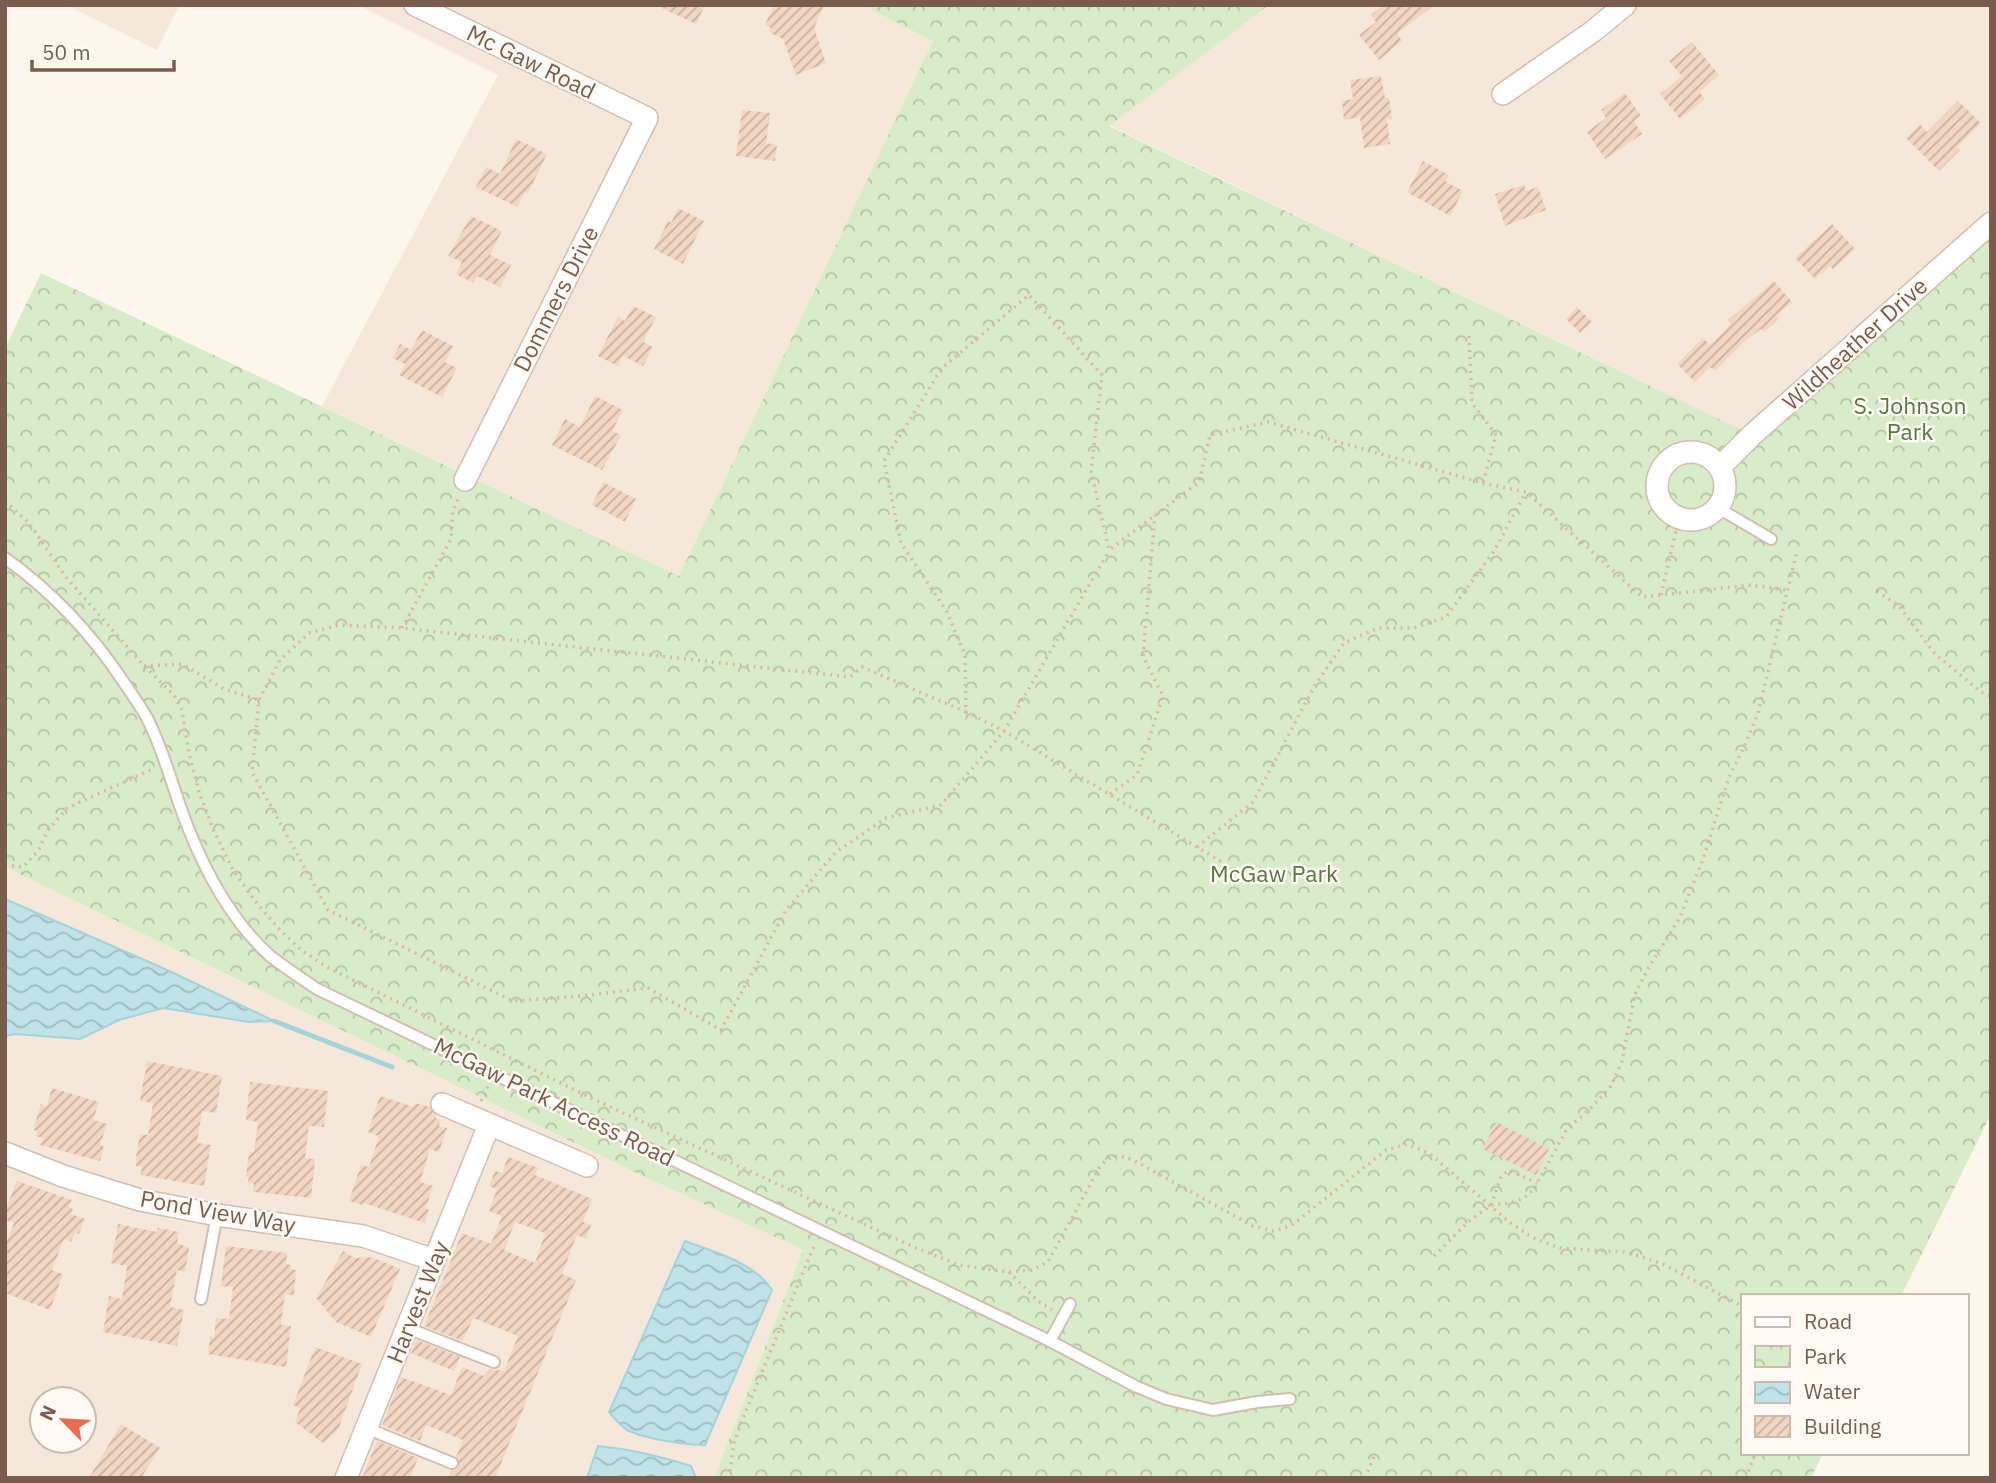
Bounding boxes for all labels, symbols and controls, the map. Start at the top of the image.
street label: Mc Gaw Road [462,17,601,105]
scale bar [32,28,173,72]
text: 50 m [42,38,91,66]
street label: Dommers Drive [506,221,605,376]
street label: Wildheather Drive [1776,270,1933,416]
park label: S. Johnson Park [1854,390,1966,446]
park label: McGaw Park [1210,858,1338,888]
street label: McGaw Park Access Road [429,1030,680,1173]
street label: Pond View Way [138,1183,299,1240]
street label: Harvest Way [379,1236,455,1367]
legend [1741,1294,1968,1455]
text: Road [1804,1307,1852,1335]
text: Park [1804,1342,1847,1370]
text: Water [1804,1377,1861,1405]
north arrow [28,1385,98,1455]
text: N [34,1402,61,1424]
text: Building [1804,1412,1881,1440]

